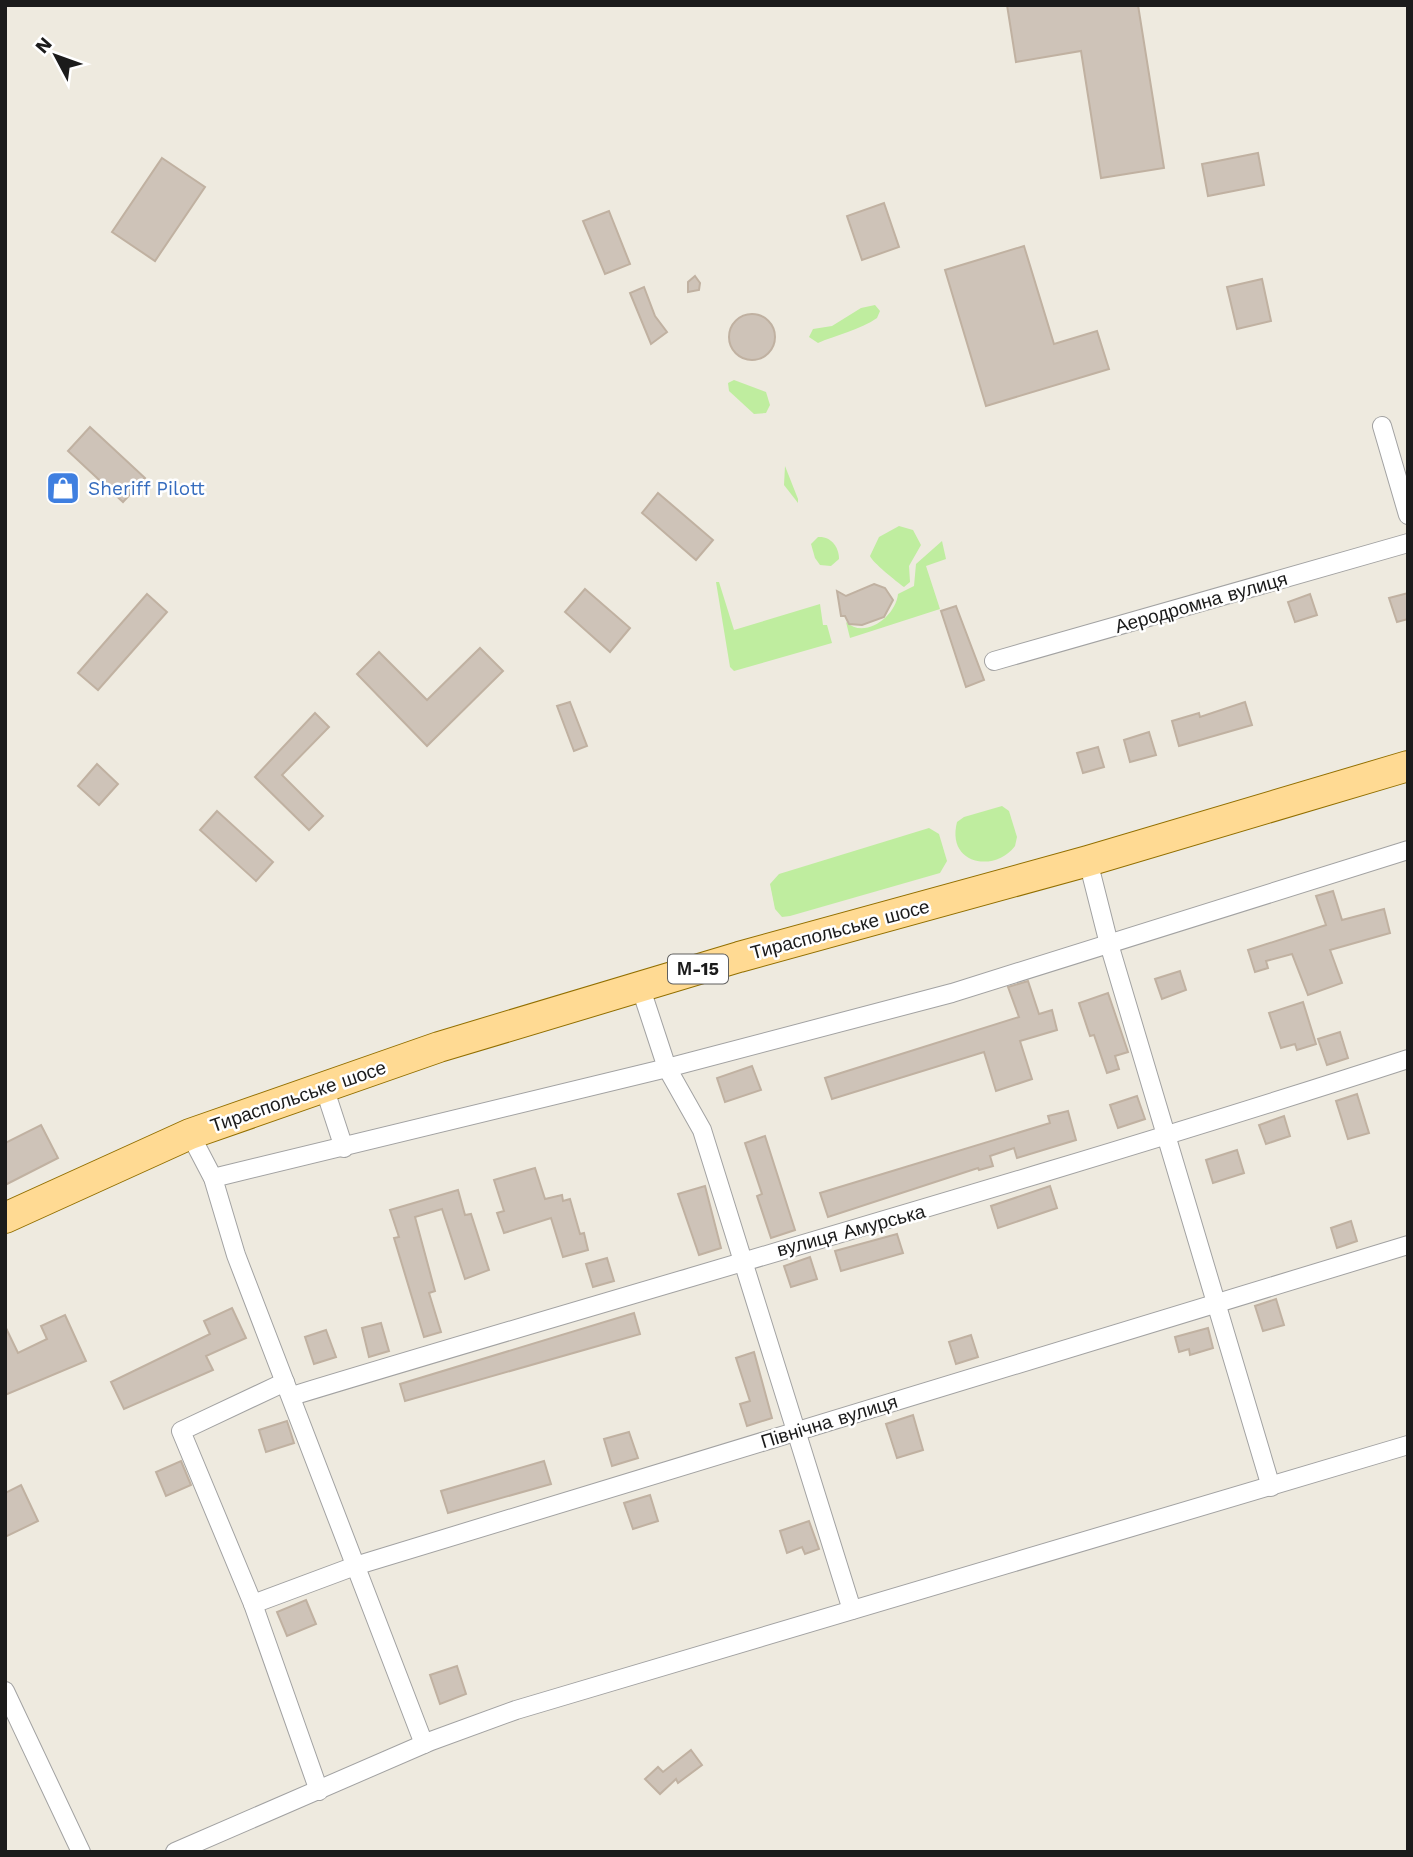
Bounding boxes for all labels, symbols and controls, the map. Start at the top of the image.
north arrow [21,21,91,91]
text: N [30,32,57,58]
shop icon: Sheriff Pilott [44,469,82,507]
place label: Sheriff Pilott [88,477,205,500]
street label: Аеродромна вулиця [1112,567,1290,638]
street label: Тираспольське шосе [748,895,932,964]
road number: М-15 [668,954,728,984]
street label: Тираспольське шосе [207,1056,389,1137]
street label: вулиця Амурська [774,1200,928,1261]
street label: Північна вулиця [758,1390,900,1453]

